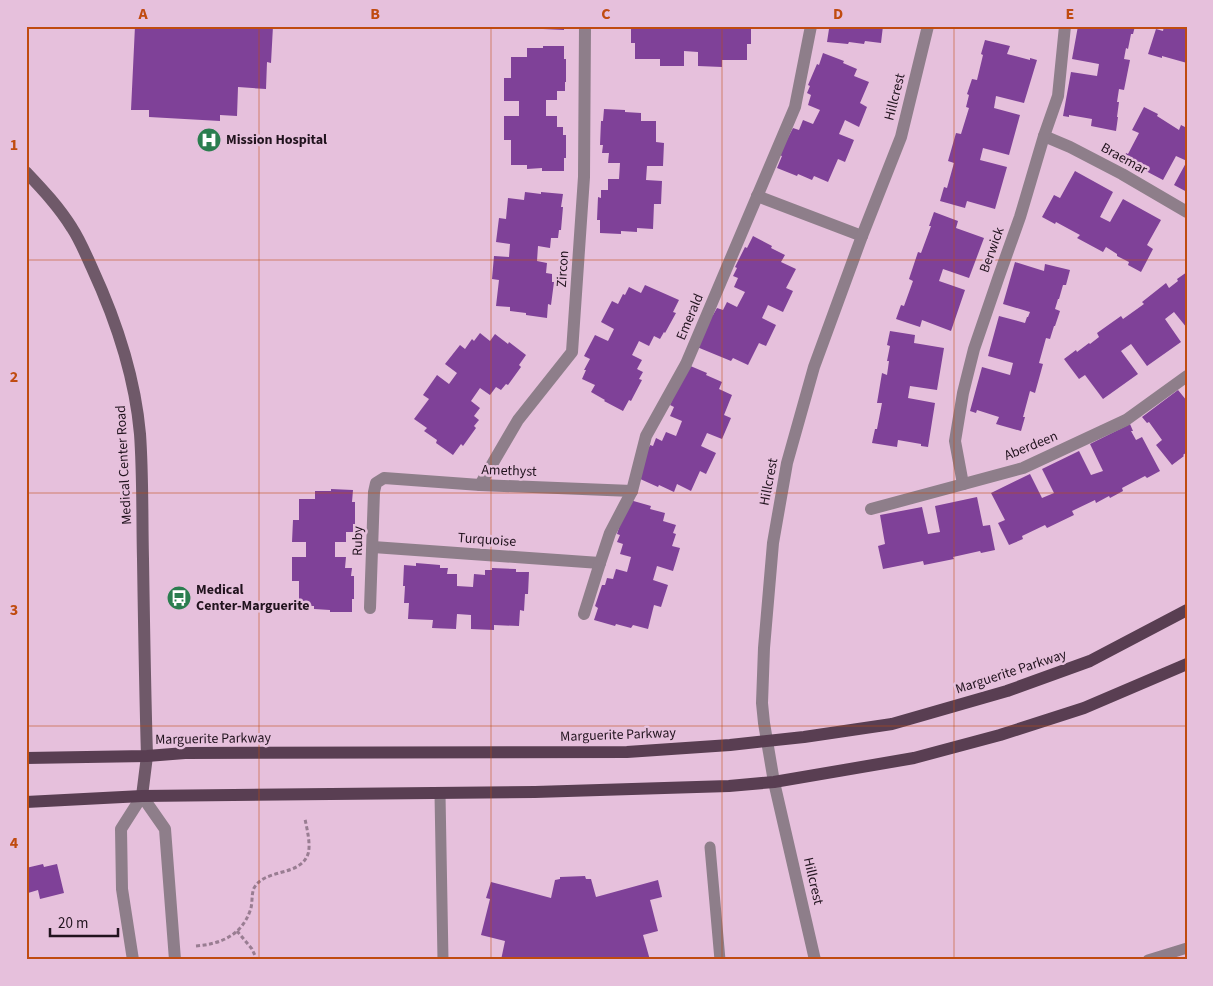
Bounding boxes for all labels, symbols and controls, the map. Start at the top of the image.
text: A [137,3,148,25]
text: B [370,3,380,25]
text: C [601,3,611,25]
text: D [833,3,843,25]
text: E [1066,3,1074,25]
street label: Hillcrest [879,71,911,123]
hospital icon: Mission Hospital [196,127,222,153]
place label: Mission Hospital [226,130,327,150]
text: 1 [10,134,18,156]
street label: Braemar [1097,138,1151,180]
street label: Berwick [975,224,1009,276]
street label: Zircon [552,250,574,288]
street label: Emerald [671,291,709,343]
text: 2 [10,366,18,388]
street label: Medical Center Road [111,405,137,525]
street label: Aberdeen [1001,426,1061,466]
street label: Hillcrest [755,456,783,508]
street label: Amethyst [481,460,537,482]
street label: Ruby [348,525,368,556]
street label: Turquoise [457,528,517,552]
place label: Medical Center-Marguerite [196,580,310,616]
bus stop icon: Medical Center-Marguerite [166,585,192,611]
text: 3 [10,599,18,621]
street label: Marguerite Parkway [953,644,1070,699]
street label: Marguerite Parkway [560,723,677,747]
street label: Marguerite Parkway [155,728,272,750]
text: 4 [10,832,19,854]
street label: Hillcrest [798,855,828,907]
scale bar [50,906,118,938]
text: 20 m [58,913,88,934]

